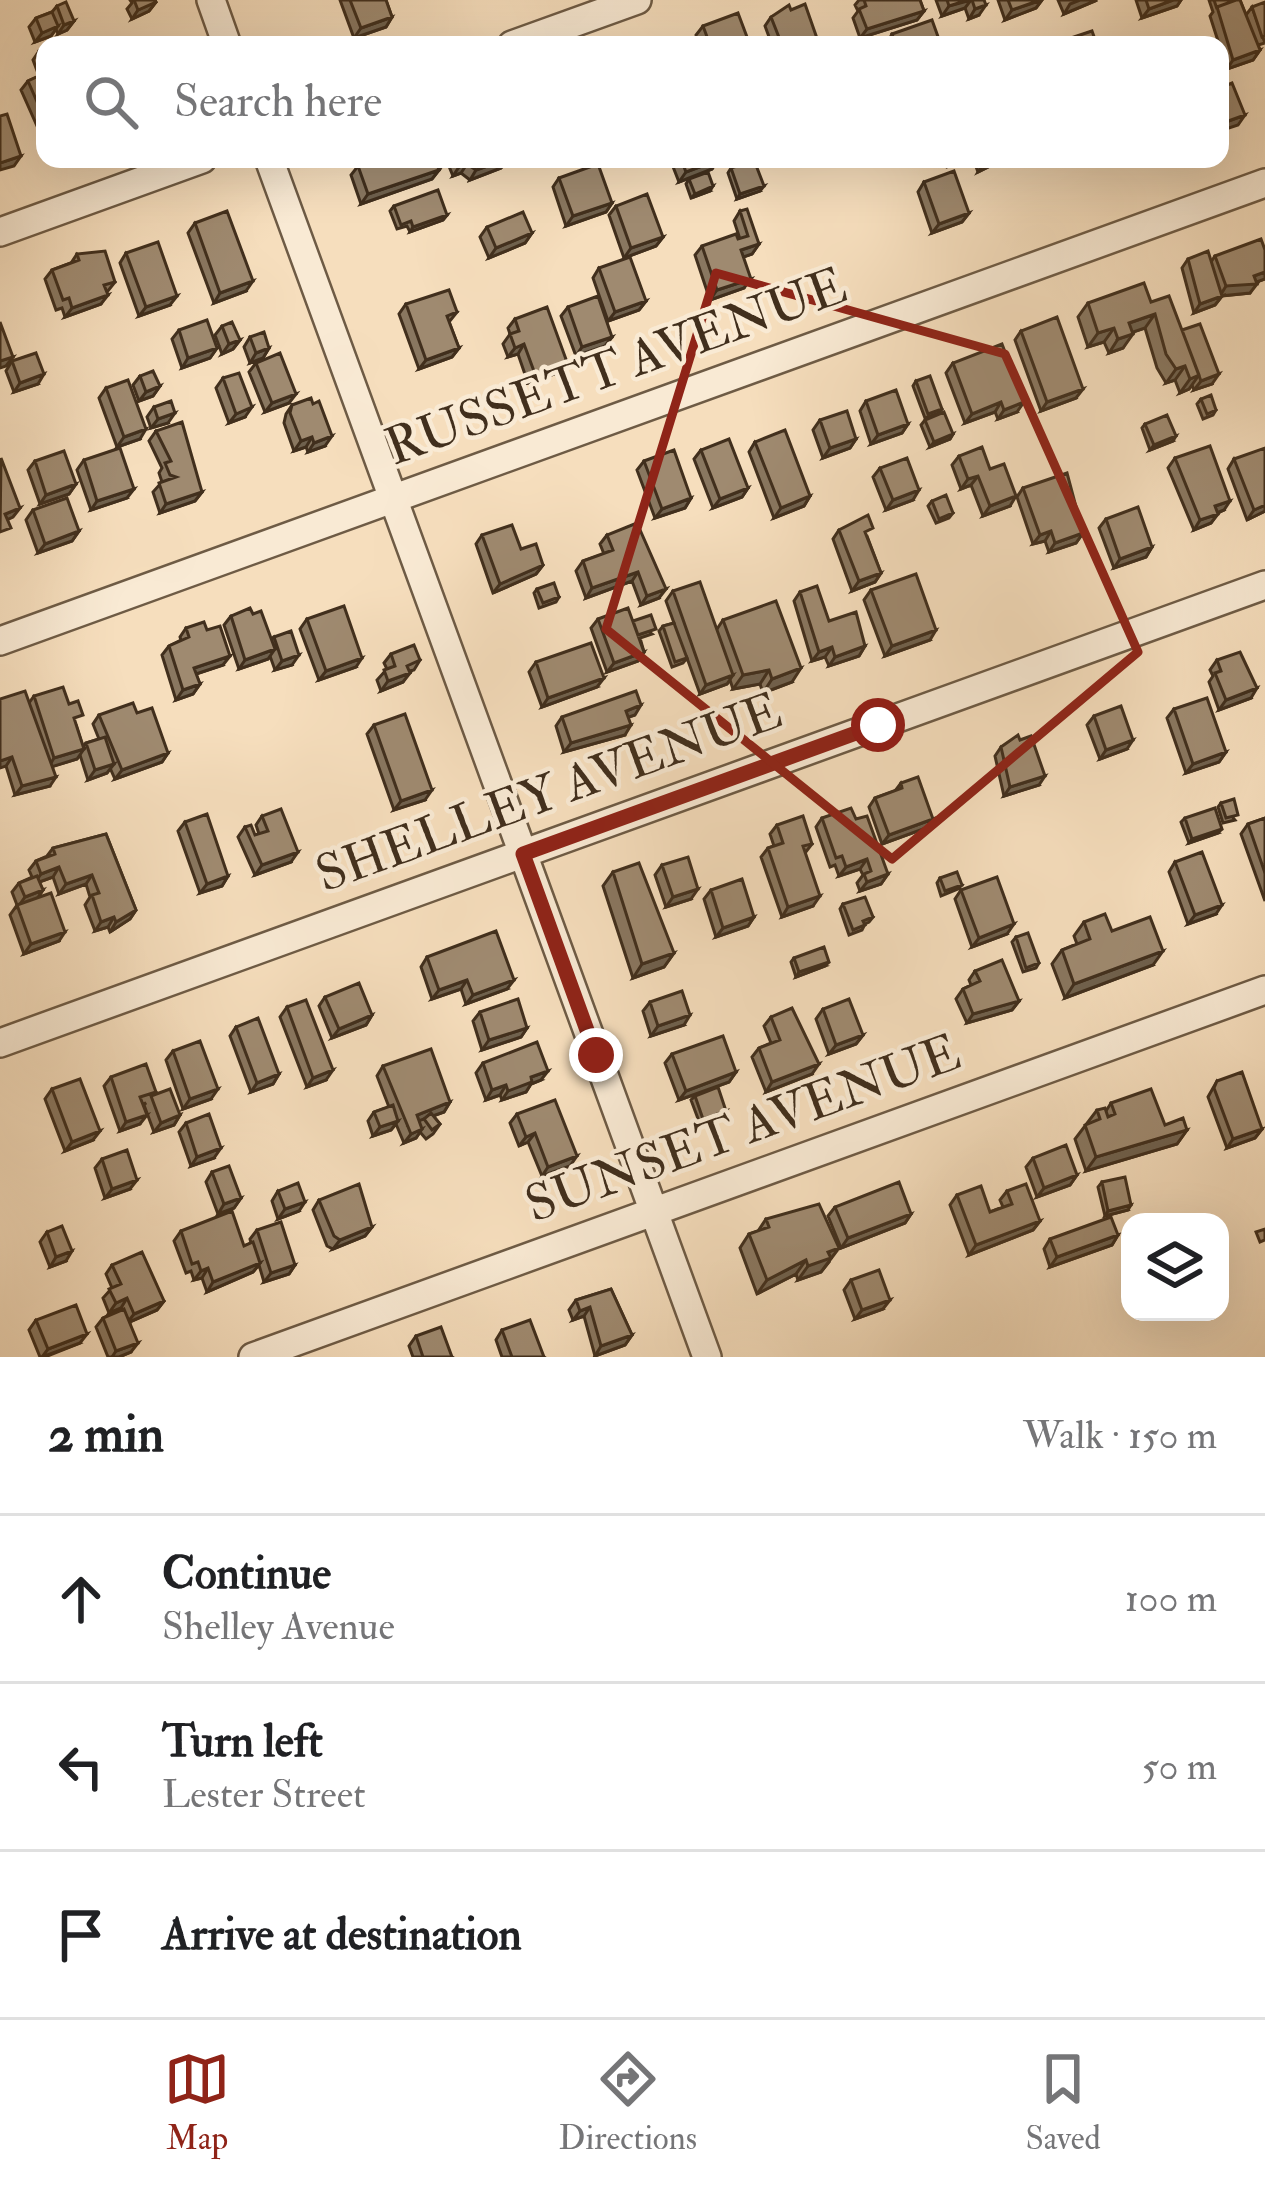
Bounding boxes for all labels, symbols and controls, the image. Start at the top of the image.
search box [36,36,1229,168]
icon: search [78,69,144,135]
text: Search here [174,74,382,130]
street label: RUSSETT AVENUE [377,254,855,480]
street label: SHELLEY AVENUE [308,679,790,907]
route start [851,698,905,752]
street label: SUNSET AVENUE [517,1021,969,1237]
route end [569,1028,623,1082]
map controls [1121,1213,1229,1321]
button: layers [1121,1213,1229,1321]
text: 2 min [48,1403,164,1467]
text: Walk · 150 m [1023,1411,1217,1460]
text: Continue [162,1546,331,1602]
icon: ahead [48,1566,114,1632]
text: 100 m [1125,1574,1217,1623]
text: Shelley Avenue [162,1602,395,1651]
text: Turn left [162,1714,323,1770]
icon: left [48,1734,114,1800]
text: 50 m [1142,1742,1217,1791]
text: Lester Street [162,1770,366,1819]
icon: arrive [48,1902,114,1968]
text: Arrive at destination [162,1907,522,1963]
tab: Map [164,2046,230,2159]
tab: Directions [559,2046,697,2159]
tab: Saved [1025,2046,1101,2159]

